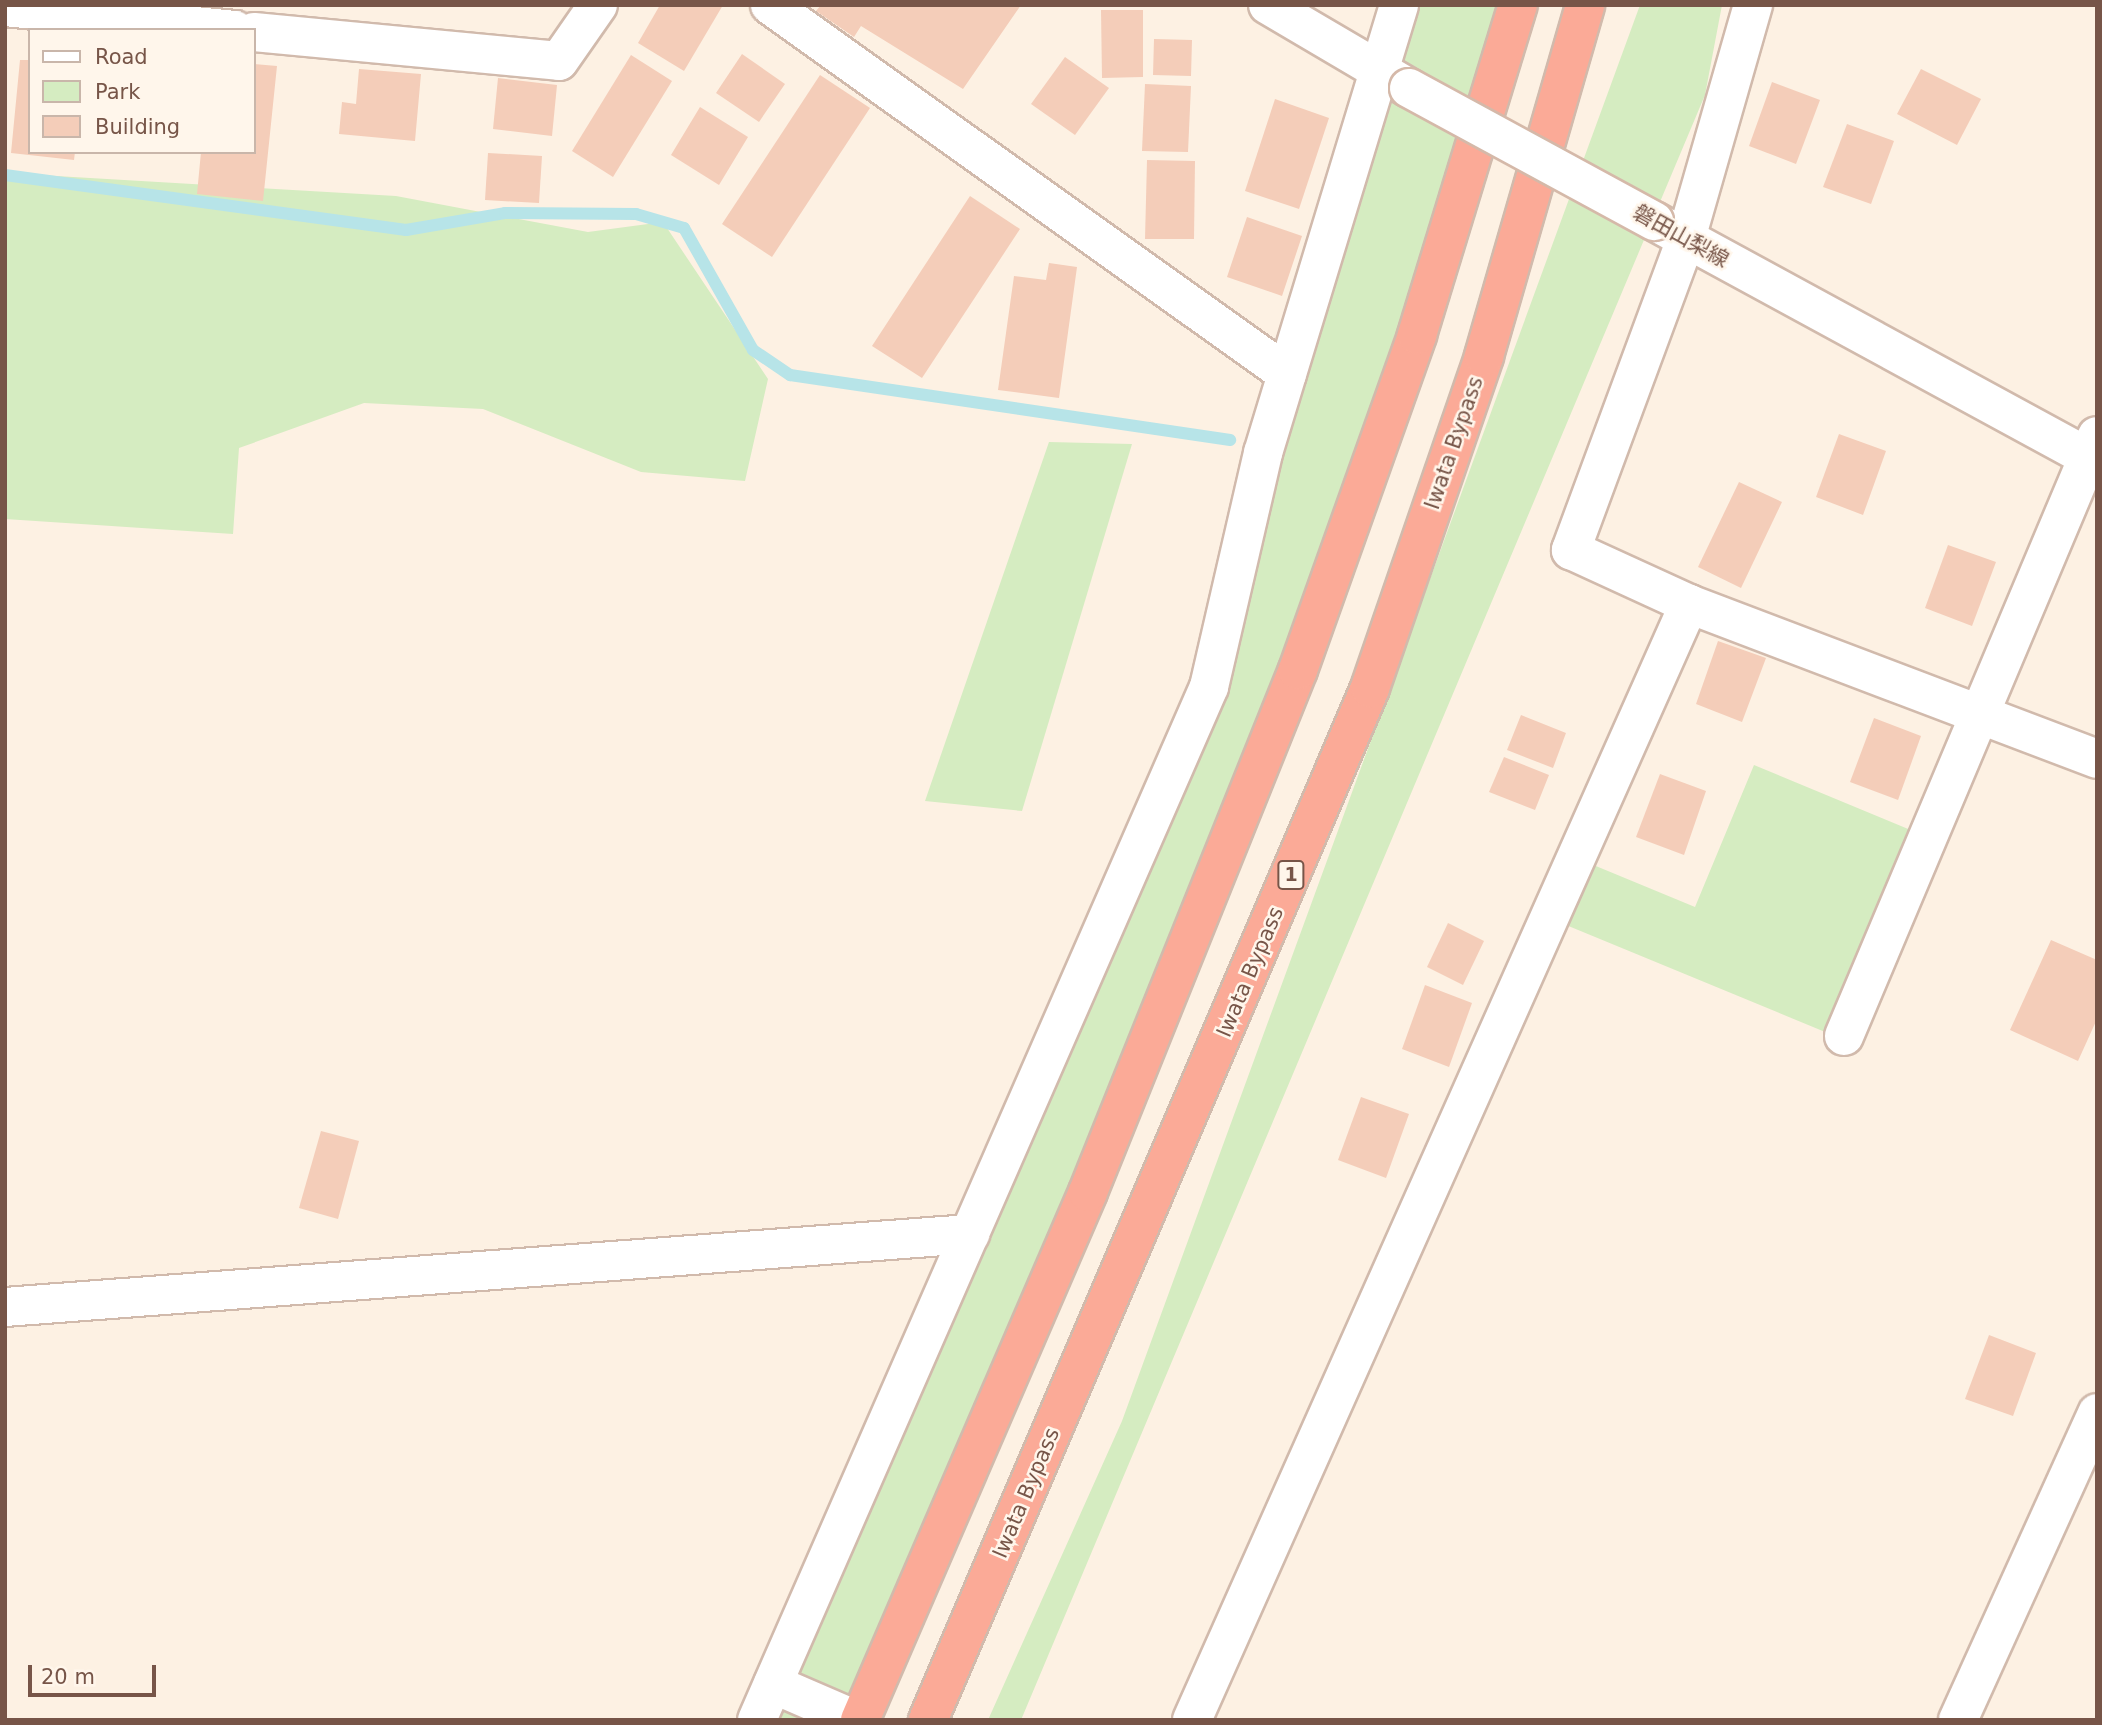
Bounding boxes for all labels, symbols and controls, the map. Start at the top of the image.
legend [28,28,256,154]
text: Road [95,45,148,69]
text: Park [95,80,140,104]
text: Building [95,115,180,139]
street label: 磐田山梨線 [1629,200,1733,272]
street label: Iwata Bypass [1419,373,1489,513]
road number: 1 [1277,860,1305,890]
street label: Iwata Bypass [1211,903,1289,1041]
street label: Iwata Bypass [987,1424,1065,1562]
scale bar [32,1652,159,1696]
text: 20 m [41,1665,95,1689]

